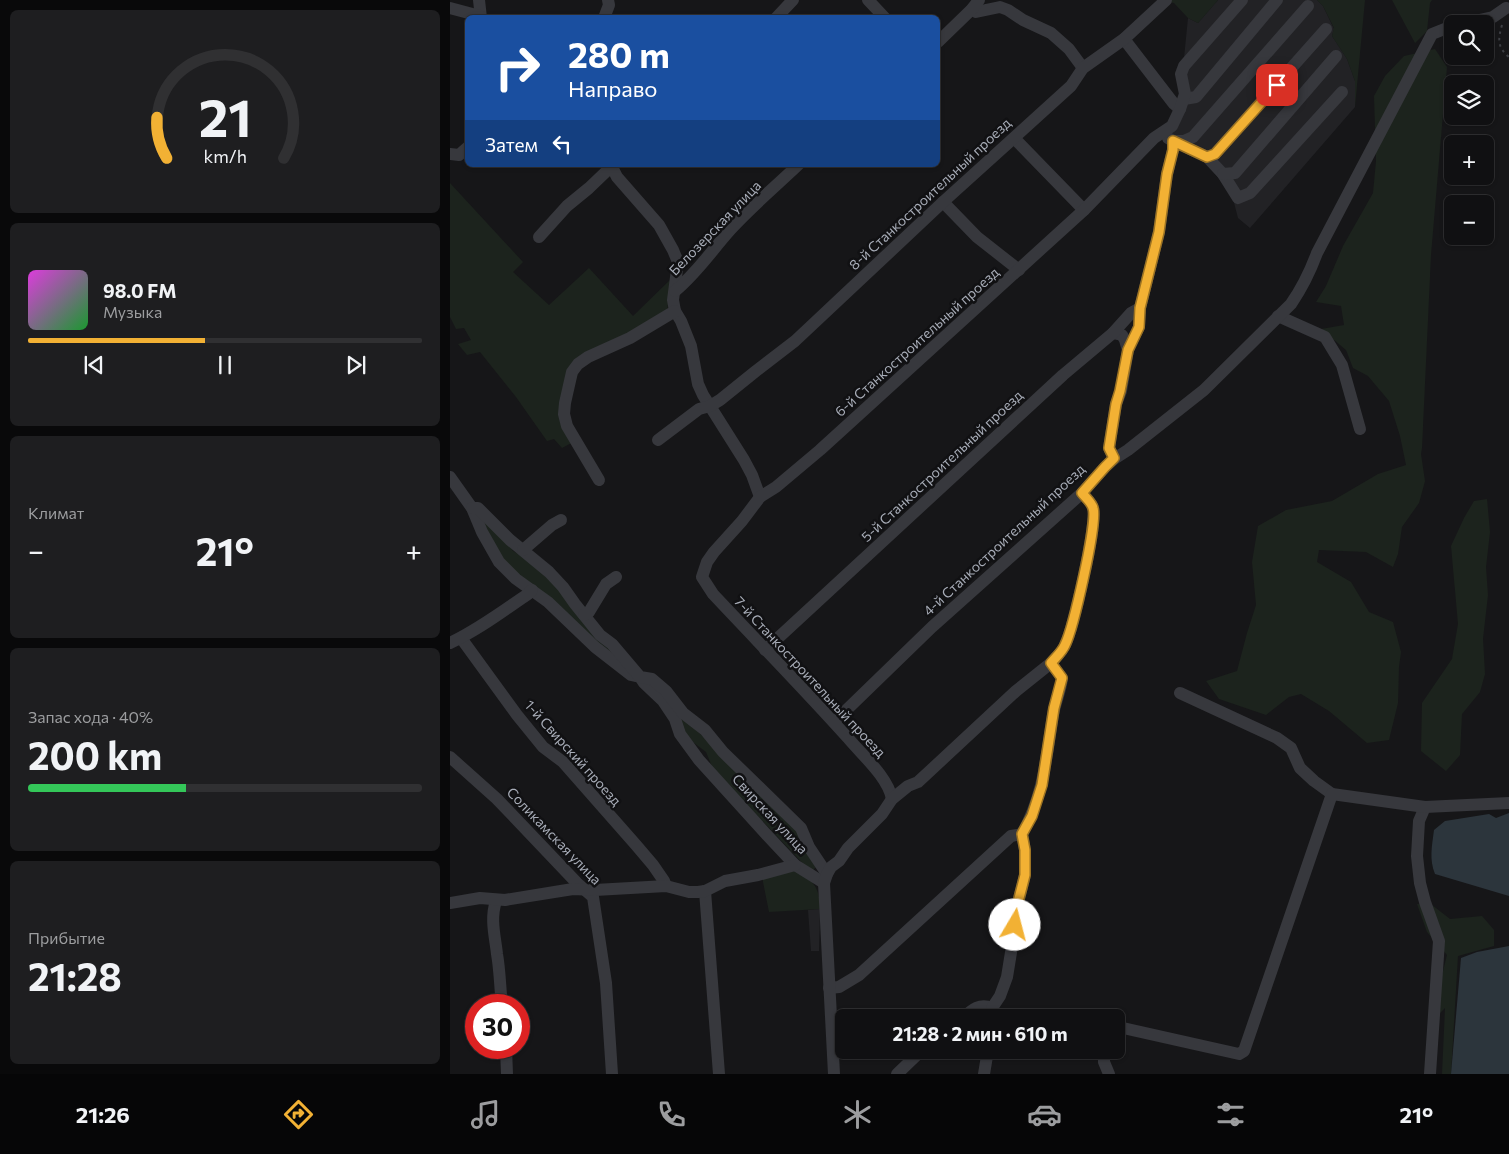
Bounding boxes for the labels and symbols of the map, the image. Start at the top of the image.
pin [1256,64,1298,106]
street label: 8-й Станкостроительный проезд [845,114,1014,273]
street label: Белозерская улица [665,177,764,279]
street label: 6-й Станкостроительный проезд [831,263,1002,420]
street label: 5-й Станкостроительный проезд [857,386,1026,545]
street label: 4-й Станкостроительный проезд [919,460,1088,619]
street label: 7-й Станкостроительный проезд [731,593,889,761]
street label: 1-й Свирский проезд [522,696,625,809]
street label: Свирская улица [729,770,812,857]
street label: Соликамская улица [504,783,605,888]
position arrow [988,898,1040,950]
speed limit sign: 30 [465,994,530,1059]

